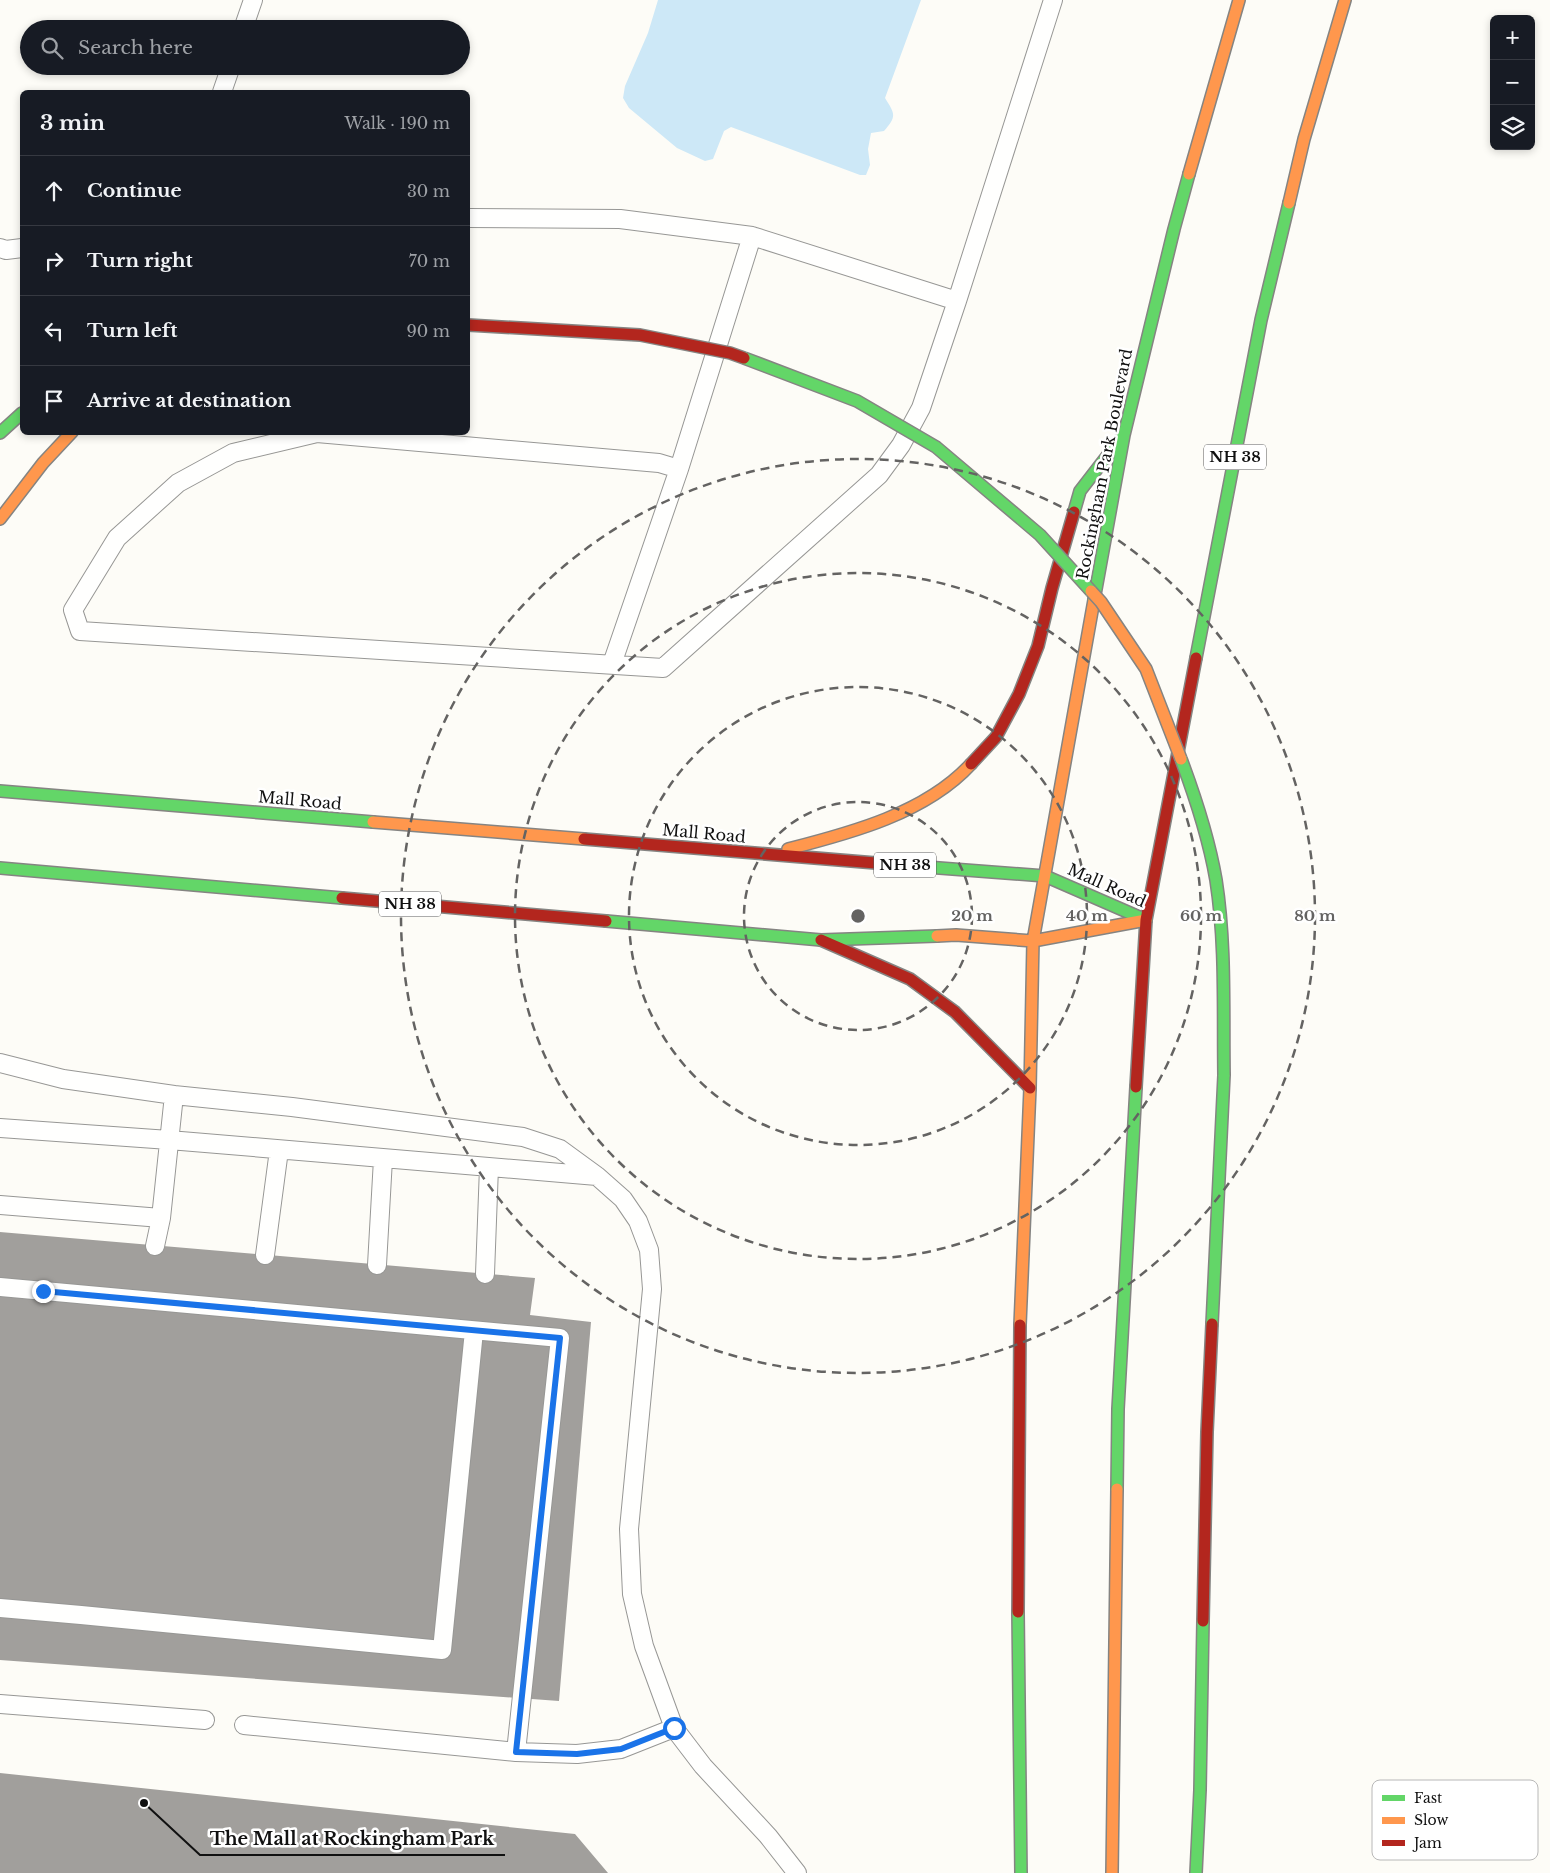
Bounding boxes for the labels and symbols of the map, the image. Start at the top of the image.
street label: Rockingham Park Boulevard [1072,347,1136,581]
road number: NH 38 [1204,444,1266,470]
street label: Mall Road [257,786,343,814]
street label: Mall Road [661,819,747,847]
road number: NH 38 [874,852,936,878]
street label: Mall Road [1065,859,1150,911]
road number: NH 38 [379,892,441,916]
text: 20 m [951,906,993,925]
text: 40 m [1066,906,1108,925]
text: 60 m [1180,906,1222,925]
text: 80 m [1294,906,1336,925]
centre of rings [849,907,867,925]
route end [32,1280,55,1303]
route start [663,1717,686,1740]
legend [1372,1780,1538,1860]
text: Fast [1414,1789,1443,1807]
text: Slow [1414,1811,1448,1829]
callout: The Mall at Rockingham Park [200,1822,505,1855]
text: The Mall at Rockingham Park [210,1828,495,1850]
text: Jam [1412,1834,1442,1852]

